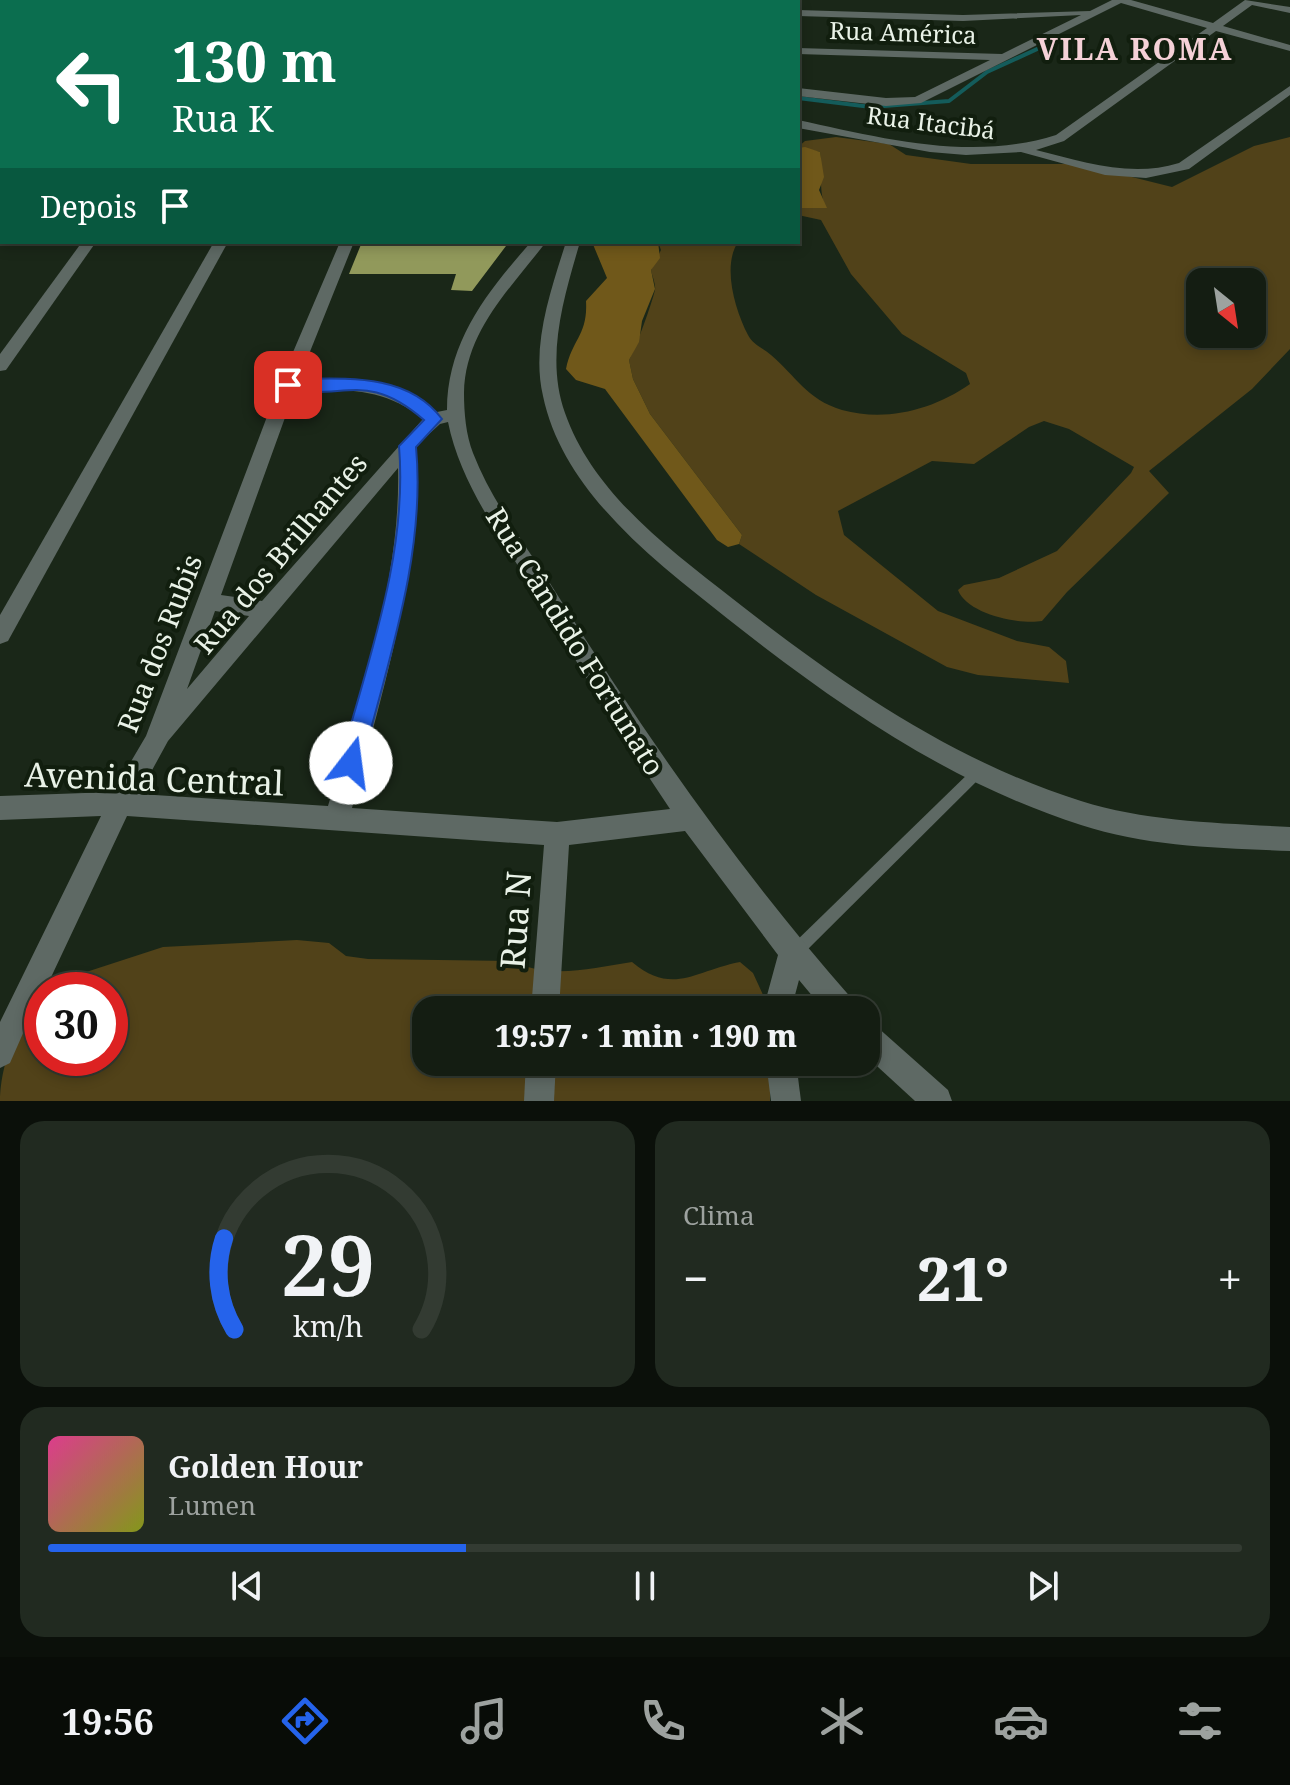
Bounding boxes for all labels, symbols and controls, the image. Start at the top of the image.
street label: Rua América [829,13,977,51]
text: 130 m [172,22,337,98]
district label: VILA ROMA [1037,28,1233,69]
icon: left [40,32,144,136]
text: Rua K [172,94,273,143]
street label: Rua Itacibá [865,98,997,146]
icon: arrive [153,184,197,228]
text: Depois [40,186,137,227]
north arrow [1186,268,1266,348]
map controls [1186,268,1266,348]
pin [254,351,322,419]
icon: arrive [266,363,310,407]
street label: Rua dos Brilhantes [185,445,375,661]
street label: Rua Cândido Fortunato [478,500,674,782]
street label: Rua dos Rubis [108,549,210,737]
position arrow [309,721,393,805]
street label: Avenida Central [24,750,285,806]
street label: Rua N [489,870,541,970]
speed limit sign: 30 [24,972,128,1076]
text: 19:57 · 1 min · 190 m [495,1015,797,1056]
text: Clima [683,1197,755,1233]
text: 29 [280,1207,375,1320]
text: 21° [917,1237,1009,1319]
text: − [683,1248,708,1308]
text: + [1217,1248,1242,1308]
text: km/h [292,1306,363,1345]
text: Golden Hour [168,1446,363,1487]
text: Lumen [168,1487,256,1523]
icon: previous [225,1564,269,1608]
icon: pause [623,1564,667,1608]
icon: next [1021,1564,1065,1608]
icon: directions [277,1693,333,1749]
icon: music [456,1693,512,1749]
icon: phone [635,1693,691,1749]
icon: climate [814,1693,870,1749]
icon: car [993,1693,1049,1749]
icon: filters [1172,1693,1228,1749]
text: 19:56 [62,1697,154,1746]

